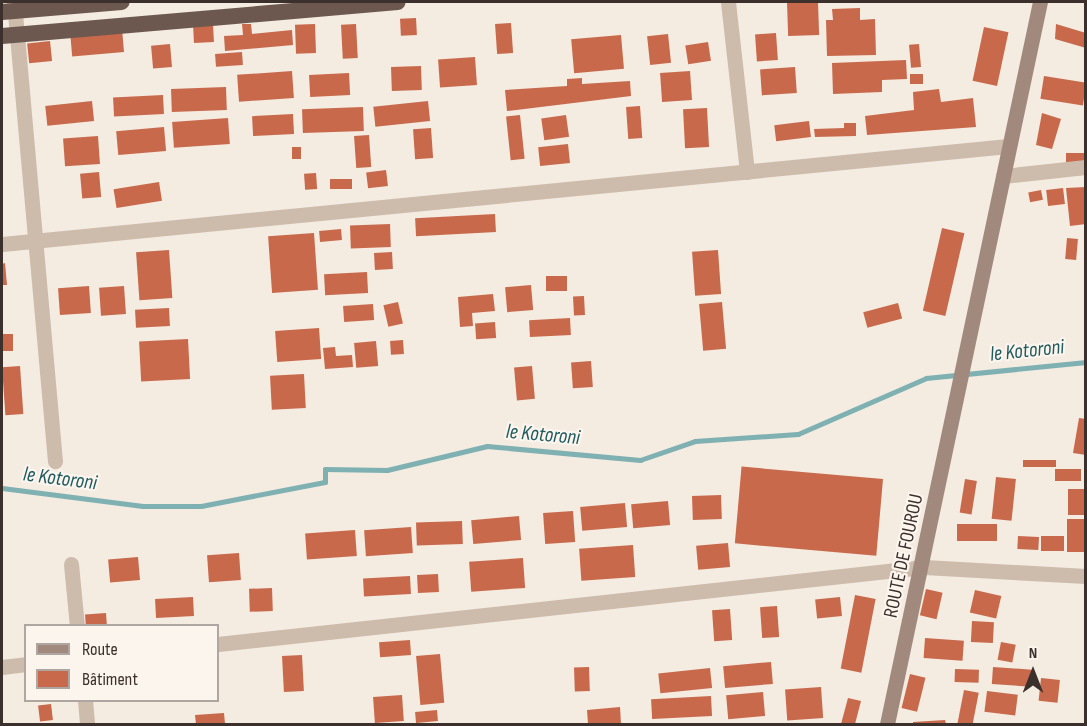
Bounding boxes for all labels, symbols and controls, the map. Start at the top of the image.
water label: le Kotoroni [989,335,1065,367]
water label: le Kotoroni [505,419,581,451]
water label: le Kotoroni [22,462,98,496]
street label: ROUTE DE FOUROU [879,492,929,620]
legend [24,624,219,702]
text: Route [82,639,118,660]
north arrow [1003,642,1063,702]
text: N [1029,644,1037,663]
text: Bâtiment [82,669,138,690]

